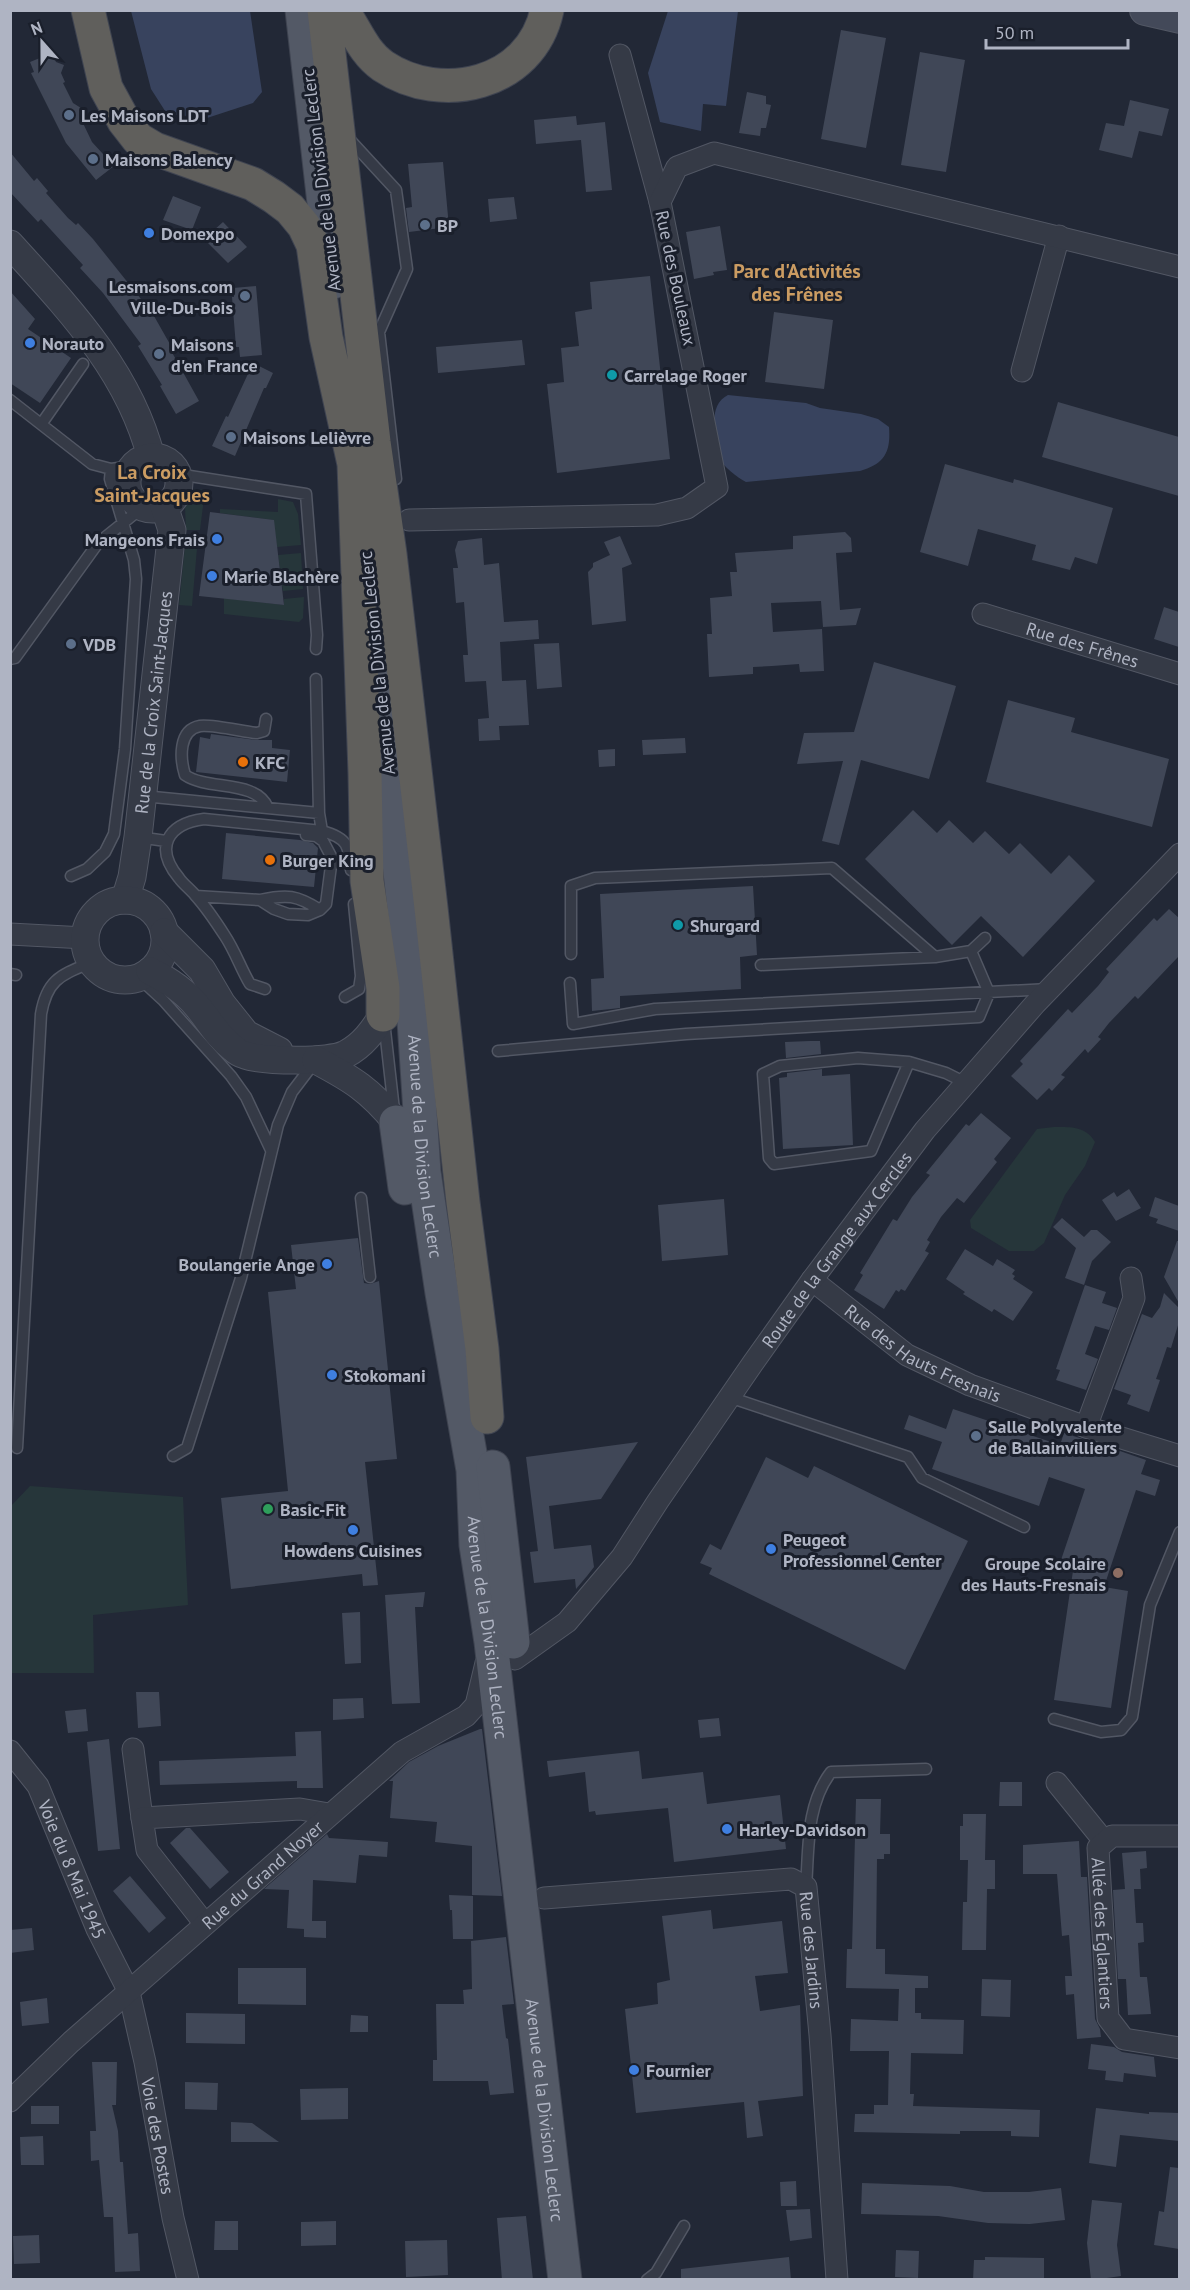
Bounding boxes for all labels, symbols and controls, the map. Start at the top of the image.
north arrow [12,12,72,72]
scale bar [986,12,1128,50]
text: N [28,17,45,39]
text: 50 m [995,21,1034,44]
street label: Avenue de la Division Leclerc [296,67,346,293]
place label: Les Maisons LDT [81,104,210,127]
marker: Les Maisons LDT [62,108,76,122]
place label: Maisons Balency [105,148,233,171]
marker: Maisons Balency [86,152,100,166]
street label: Rue des Bouleaux [650,208,702,348]
place label: BP [437,214,458,237]
marker: BP [418,218,432,232]
place label: Domexpo [161,222,235,245]
marker: Domexpo [142,226,156,240]
district label: Parc d'Activités des Frênes [733,258,861,307]
place label: Lesmaisons.com Ville-Du-Bois [109,275,233,319]
marker: Lesmaisons.com Ville-Du-Bois [238,289,252,303]
place label: Norauto [42,332,105,355]
place label: Maisons d'en France [171,333,258,377]
marker: Norauto [23,336,37,350]
marker: Maisons d'en France [152,347,166,361]
place label: Carrelage Roger [624,364,748,387]
marker: Carrelage Roger [605,368,619,382]
place label: Maisons Lelièvre [243,426,371,449]
marker: Maisons Lelièvre [224,430,238,444]
district label: La Croix Saint-Jacques [94,459,210,508]
place label: Mangeons Frais [85,528,205,551]
marker: Mangeons Frais [210,532,224,546]
street label: Avenue de la Division Leclerc [354,550,400,776]
place label: Marie Blachère [224,565,339,588]
marker: Marie Blachère [205,569,219,583]
street label: Rue de la Croix Saint-Jacques [129,590,177,815]
street label: Rue des Frênes [1023,616,1142,672]
place label: VDB [82,633,116,656]
marker: VDB [64,637,78,651]
place label: KFC [255,751,285,774]
marker: KFC [236,755,250,769]
place label: Burger King [282,849,374,872]
marker: Burger King [263,853,277,867]
place label: Shurgard [690,914,760,937]
marker: Shurgard [671,918,685,932]
street label: Avenue de la Division Leclerc [403,1034,448,1260]
street label: Route de la Grange aux Cercles [756,1147,916,1352]
place label: Boulangerie Ange [179,1253,315,1276]
marker: Boulangerie Ange [320,1257,334,1271]
street label: Rue des Hauts Fresnais [840,1299,1004,1407]
place label: Stokomani [344,1364,426,1387]
marker: Stokomani [325,1368,339,1382]
place label: Salle Polyvalente de Ballainvilliers [988,1415,1122,1459]
marker: Salle Polyvalente de Ballainvilliers [969,1429,983,1443]
place label: Basic-Fit [280,1498,347,1521]
marker: Basic-Fit [261,1502,275,1516]
street label: Avenue de la Division Leclerc [463,1516,514,1740]
marker: Howdens Cuisines [346,1523,360,1537]
place label: Peugeot Professionnel Center [783,1528,942,1572]
place label: Howdens Cuisines [284,1539,422,1562]
marker: Peugeot Professionnel Center [764,1542,778,1556]
place label: Groupe Scolaire des Hauts-Fresnais [961,1552,1106,1596]
marker: Groupe Scolaire des Hauts-Fresnais [1111,1566,1125,1580]
street label: Voie du 8 Mai 1945 [33,1795,112,1943]
street label: Rue du Grand Noyer [197,1815,328,1934]
place label: Harley-Davidson [739,1818,866,1841]
marker: Harley-Davidson [720,1822,734,1836]
street label: Allée des Églantiers [1087,1857,1119,2010]
street label: Rue des Jardins [795,1890,829,2010]
street label: Avenue de la Division Leclerc [521,1997,570,2223]
place label: Fournier [646,2059,712,2082]
marker: Fournier [627,2063,641,2077]
street label: Voie des Postes [136,2075,180,2196]

